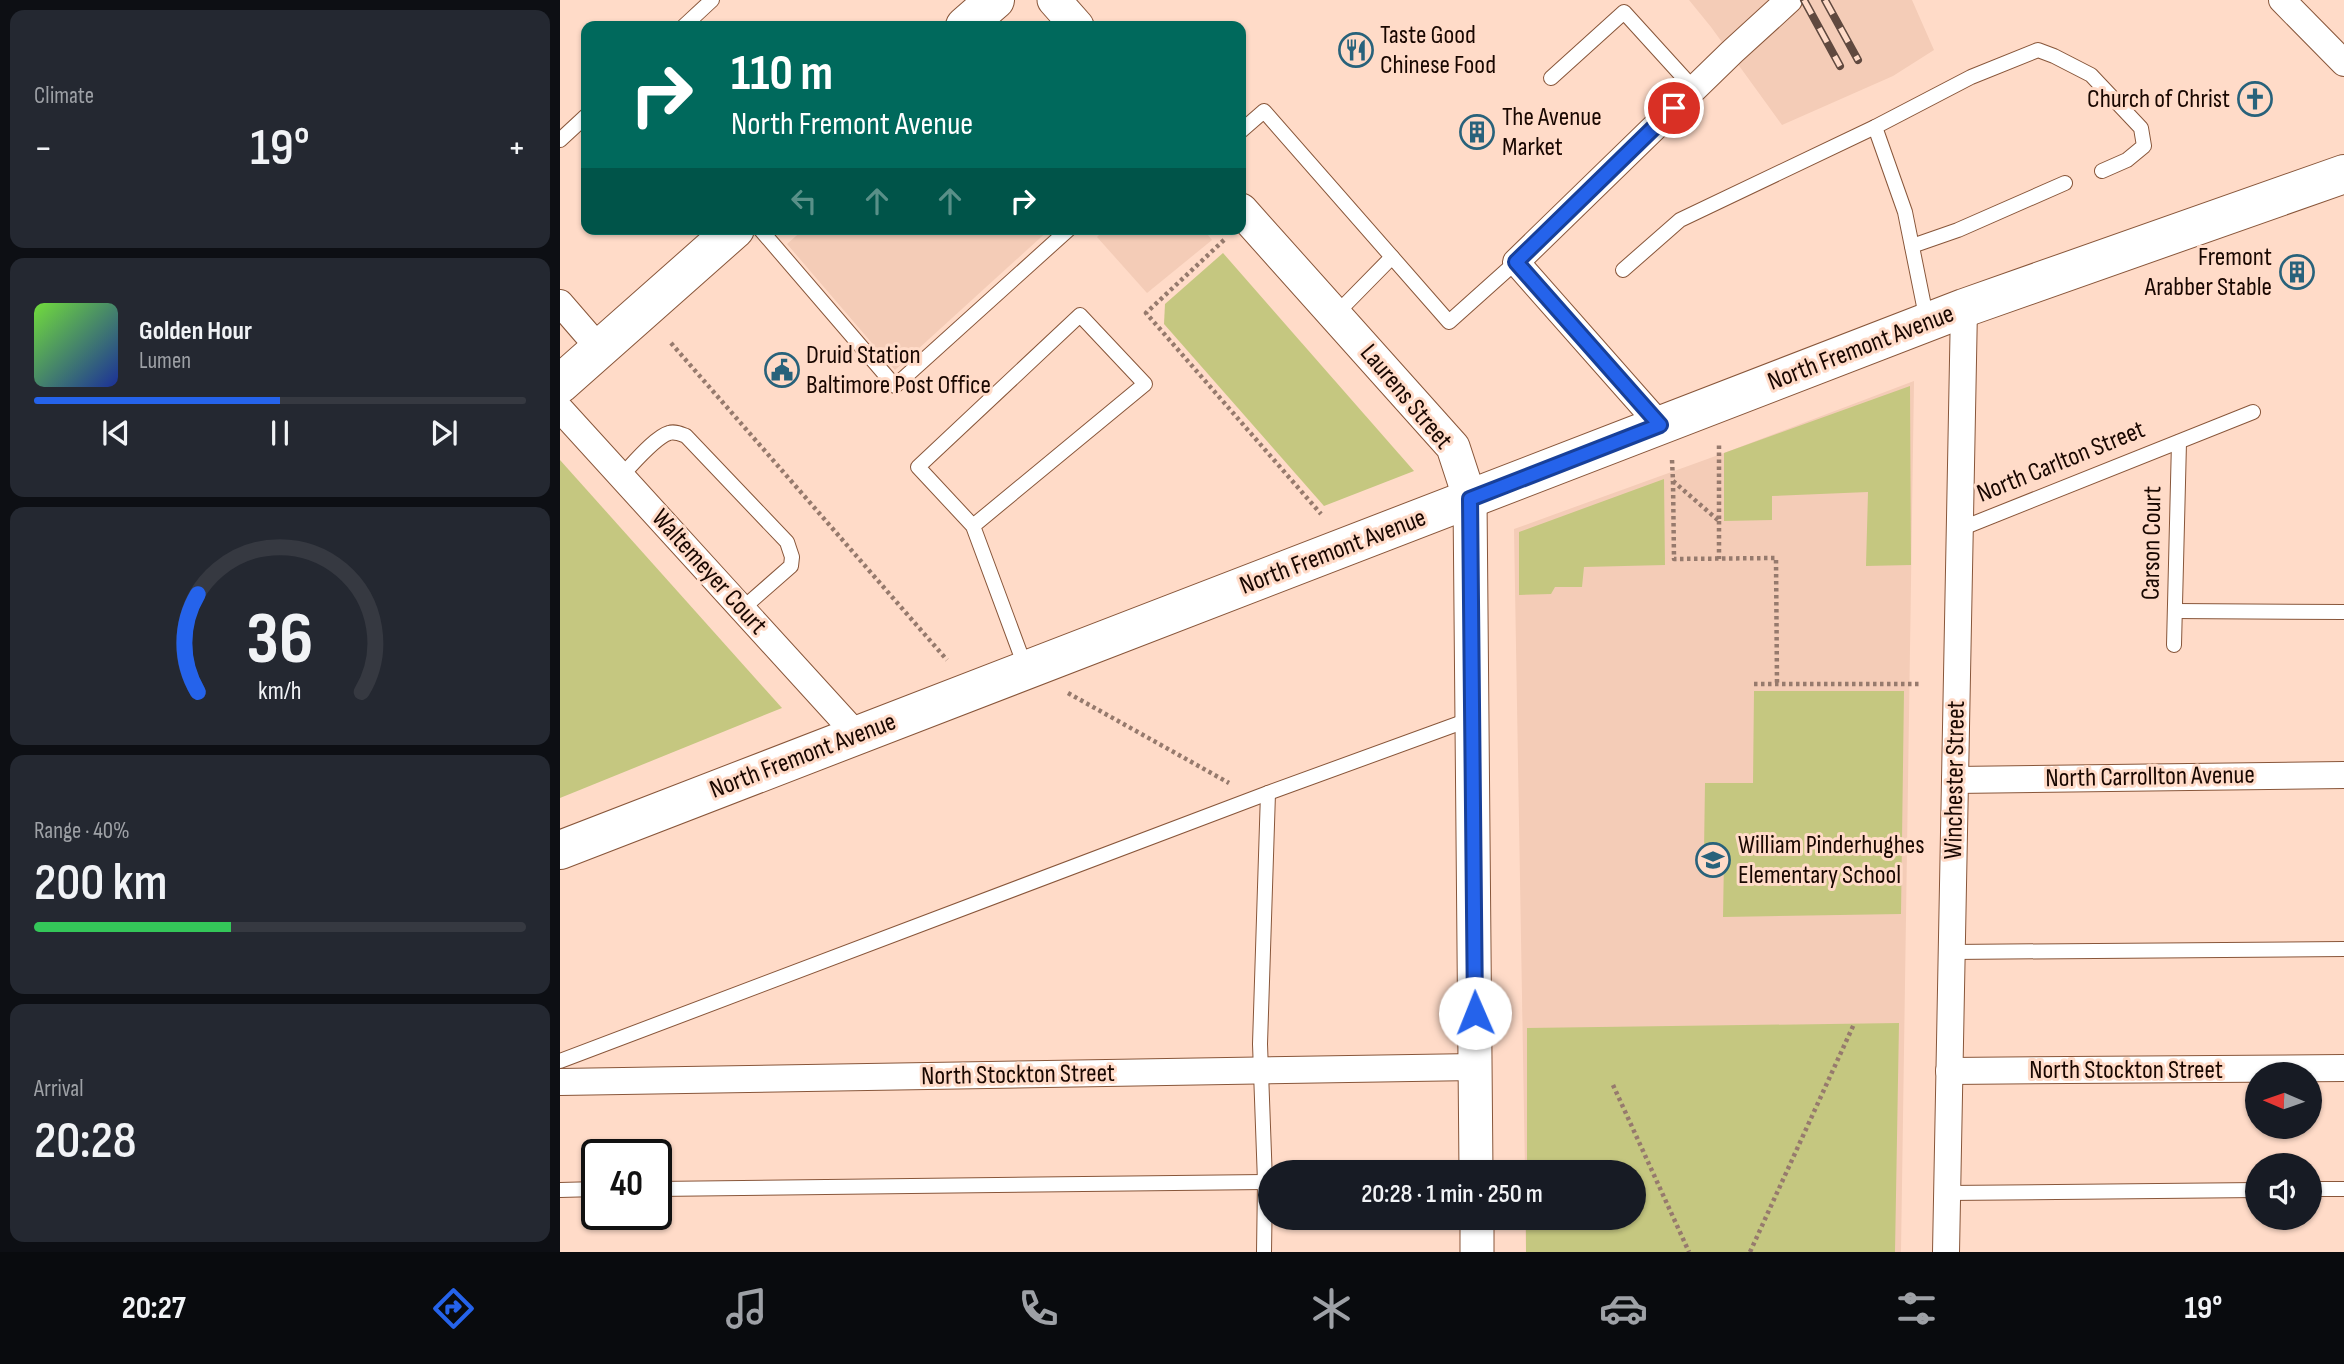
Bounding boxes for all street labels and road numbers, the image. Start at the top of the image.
street label: North Fremont Avenue [1764,298,1958,398]
street label: Laurens Street [1353,338,1459,456]
street label: North Carlton Street [1973,414,2149,510]
street label: Carson Court [2136,485,2168,600]
street label: North Fremont Avenue [1236,502,1430,602]
street label: Waltemeyer Court [645,503,773,641]
street label: Winchester Street [1938,700,1972,860]
street label: North Fremont Avenue [706,706,900,806]
street label: North Carrollton Avenue [2045,760,2255,794]
street label: North Stockton Street [2029,1055,2223,1086]
street label: North Stockton Street [921,1058,1115,1092]

